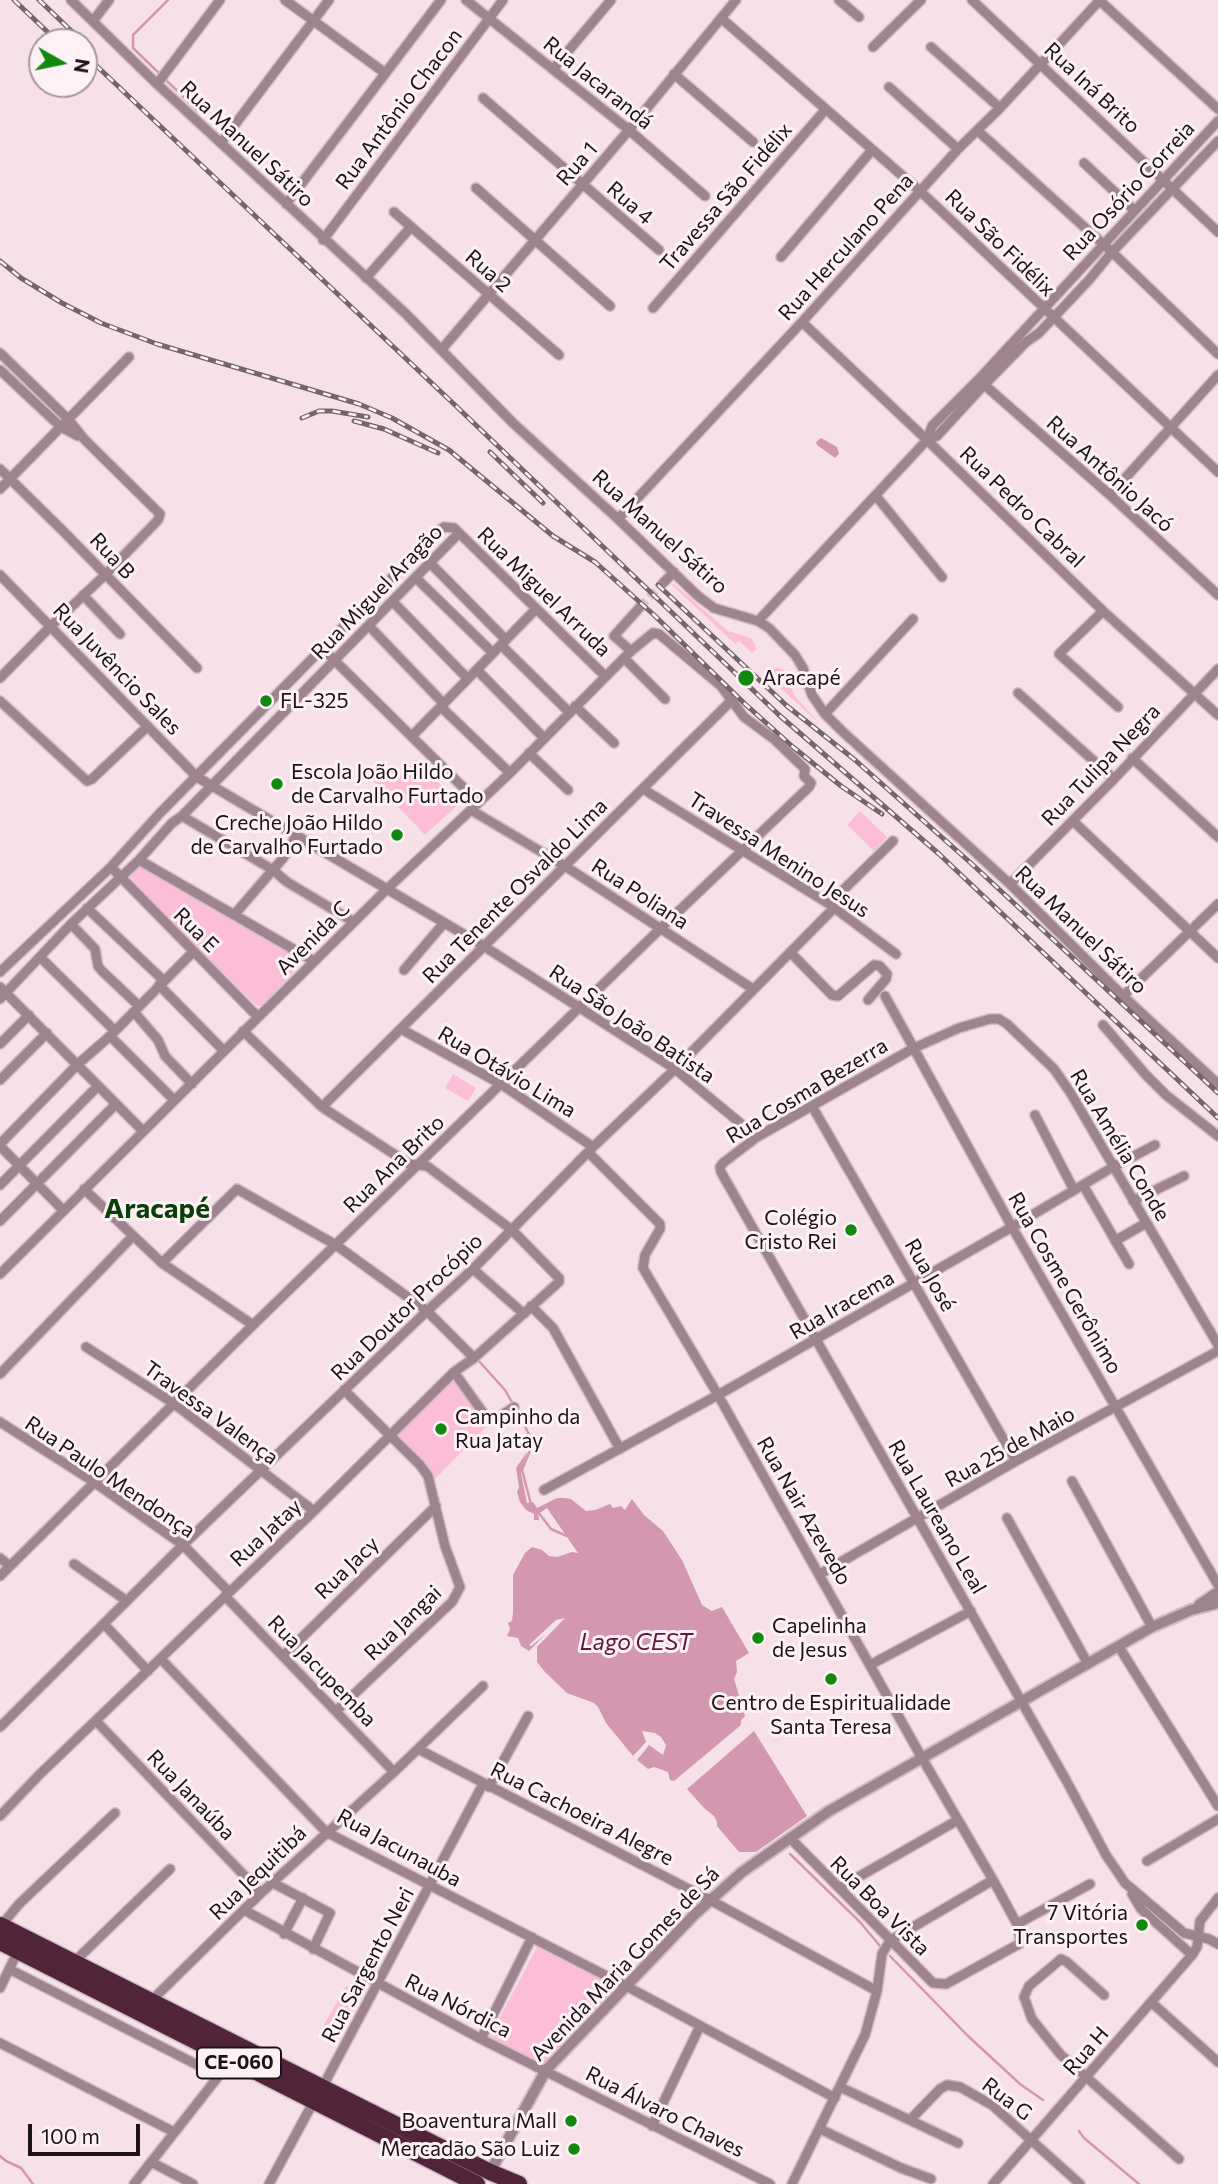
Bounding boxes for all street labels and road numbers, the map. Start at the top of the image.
street label: Rua Antônio Chacon [330,24,468,194]
street label: Rua Jacarandá [538,31,658,135]
street label: Rua Iná Brito [1039,37,1145,139]
street label: Rua Manuel Sátiro [175,76,319,212]
street label: Rua Osório Correia [1058,116,1200,266]
street label: Travessa São Fidélix [655,118,797,276]
street label: Rua 1 [551,137,603,191]
street label: Rua Herculano Pena [773,168,919,326]
street label: Rua 4 [602,176,658,230]
street label: Rua São Fidélix [940,184,1060,302]
street label: Rua 2 [460,244,516,298]
street label: Rua Antônio Jacó [1041,410,1179,538]
street label: Rua Pedro Cabral [954,441,1090,573]
street label: Rua Manuel Sátiro [587,465,733,599]
street label: Rua Miguel Aragão [306,519,448,665]
street label: Rua Miguel Arruda [472,522,616,662]
street label: Rua B [84,528,140,584]
street label: Rua Juvêncio Sales [48,598,186,740]
street label: Rua Tulipa Negra [1036,699,1166,831]
street label: Travessa Menino Jesus [683,787,875,923]
street label: Rua Tenente Osvaldo Lima [417,793,613,989]
street label: Rua Poliana [587,853,693,935]
street label: Rua Manuel Sátiro [1010,861,1152,999]
street label: Avenida C [271,896,355,980]
street label: Rua E [168,902,224,958]
street label: Rua São João Batista [544,959,720,1089]
street label: Rua Otávio Lima [433,1021,581,1123]
street label: Rua Cosma Bezerra [722,1033,892,1149]
street label: Rua Amélia Conde [1065,1065,1175,1225]
street label: Rua Ana Brito [338,1110,450,1218]
street label: Rua Cosme Gerônimo [1003,1188,1127,1378]
street label: Rua Doutor Procópio [326,1228,488,1386]
street label: Rua José [899,1234,961,1316]
street label: Rua Iracema [785,1265,899,1345]
street label: Travessa Valença [139,1356,283,1470]
street label: Rua 25 de Maio [941,1401,1079,1493]
street label: Rua Paulo Mendonça [20,1411,200,1543]
street label: Rua Nair Azevedo [751,1432,857,1590]
street label: Rua Laureano Leal [883,1436,991,1598]
street label: Rua Jatay [225,1494,307,1572]
street label: Rua Jacy [310,1531,384,1605]
street label: Rua Jangai [359,1580,447,1666]
street label: Rua Jacupemba [263,1610,381,1732]
street label: Rua Janaúba [142,1745,240,1845]
street label: Rua Cachoeira Alegre [486,1757,678,1871]
street label: Rua Jacunauba [333,1804,465,1892]
street label: Rua Jequitibá [204,1821,312,1925]
street label: Rua Boa Vista [825,1851,935,1961]
street label: Avenida Maria Gomes de Sá [525,1861,725,2067]
street label: Rua Sargento Neri [316,1883,420,2047]
street label: Rua Nórdica [401,1968,515,2044]
street label: Rua H [1058,2021,1114,2081]
road number: CE-060 [197,2048,281,2078]
street label: Rua Álvaro Chaves [581,2061,749,2163]
street label: Rua G [977,2072,1037,2126]

